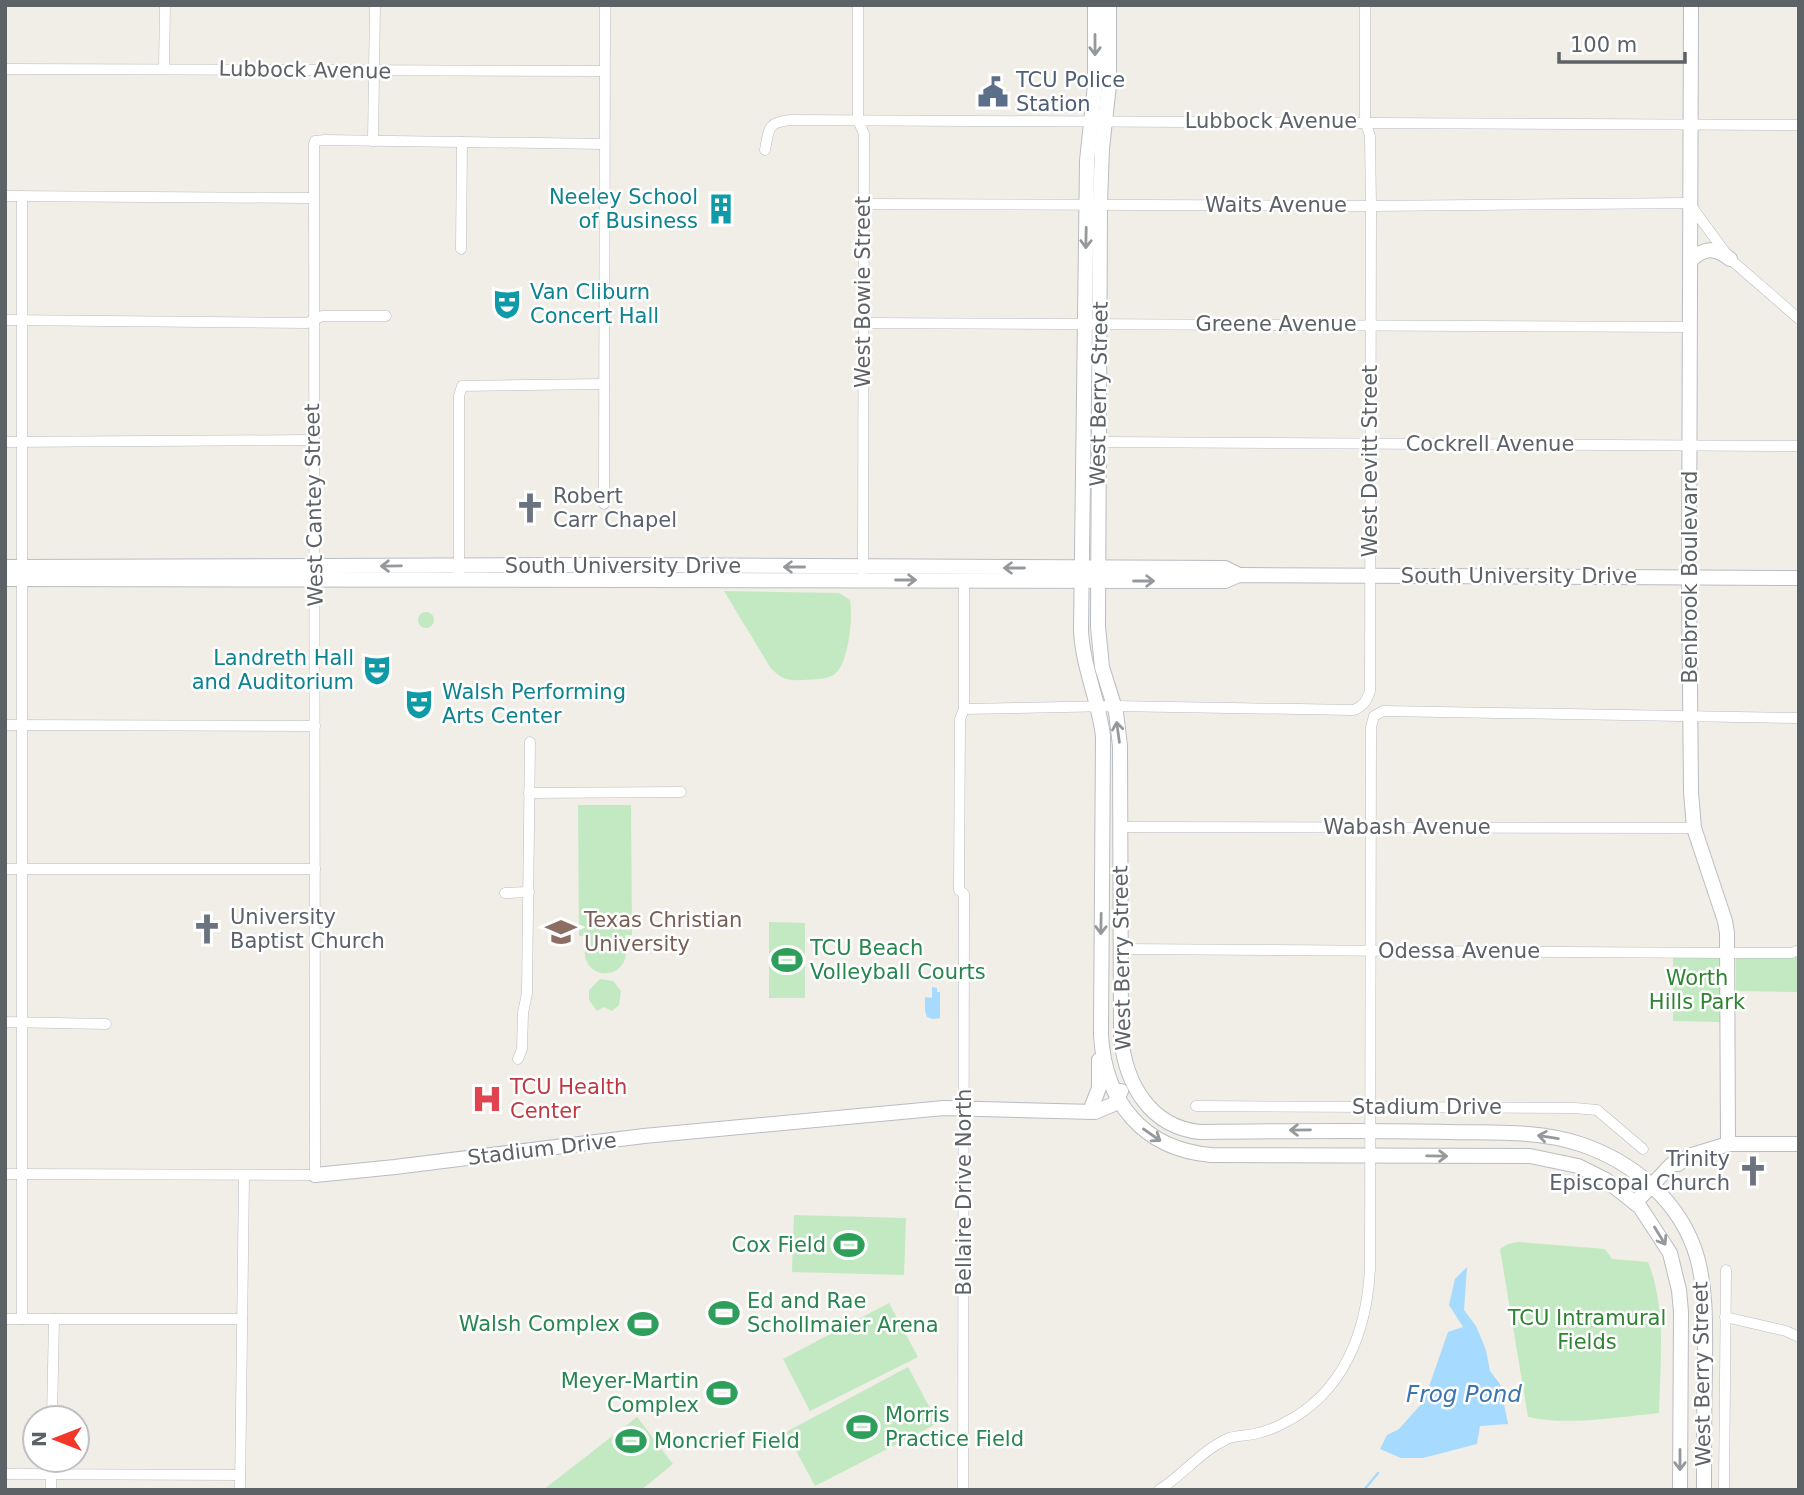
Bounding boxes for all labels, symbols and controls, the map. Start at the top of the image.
scale bar [1559,21,1685,65]
one-way arrow [1088,33,1102,56]
text: 100 m [1570,33,1637,57]
street label: Lubbock Avenue [219,56,391,84]
place label: TCU Police Station [1015,68,1125,116]
public building icon: TCU Police Station [976,75,1010,109]
street label: Lubbock Avenue [1185,109,1357,133]
place label: Neeley School of Business [549,185,698,233]
building icon: Neeley School of Business [704,192,738,226]
street label: Waits Avenue [1205,193,1347,217]
street label: West Bowie Street [851,196,875,388]
one-way arrow [1079,226,1093,249]
place label: Van Cliburn Concert Hall [530,280,659,328]
theatre icon: Van Cliburn Concert Hall [490,287,524,321]
street label: West Berry Street [1085,301,1113,487]
street label: Greene Avenue [1195,312,1357,336]
street label: West Devitt Street [1358,365,1382,557]
street label: West Cantey Street [300,403,328,607]
street label: Cockrell Avenue [1406,432,1574,456]
street label: Benbrook Boulevard [1678,471,1702,683]
place label: Robert Carr Chapel [553,484,677,532]
church icon: Robert Carr Chapel [513,491,547,525]
street label: South University Drive [505,554,741,578]
one-way arrow [379,560,402,573]
one-way arrow [783,560,806,574]
one-way arrow [1003,561,1026,575]
street label: South University Drive [1401,564,1637,588]
one-way arrow [894,573,917,587]
one-way arrow [1132,574,1155,588]
place label: Landreth Hall and Auditorium [192,646,354,694]
theatre icon: Landreth Hall and Auditorium [360,653,394,687]
place label: Walsh Performing Arts Center [442,680,626,728]
theatre icon: Walsh Performing Arts Center [402,687,436,721]
one-way arrow [1112,721,1125,744]
street label: Wabash Avenue [1323,815,1491,839]
street label: West Berry Street [1108,865,1136,1051]
place label: University Baptist Church [230,905,385,953]
place label: Texas Christian University [583,908,742,956]
church icon: University Baptist Church [190,912,224,946]
one-way arrow [1094,913,1108,936]
school or university icon: Texas Christian University [544,915,578,949]
place label: TCU Beach Volleyball Courts [809,936,986,984]
street label: Odessa Avenue [1378,939,1540,963]
sports icon: TCU Beach Volleyball Courts [770,943,804,977]
park label: Worth Hills Park [1649,966,1746,1014]
place label: TCU Health Center [509,1075,627,1123]
hospital icon: TCU Health Center [470,1082,504,1116]
street label: Bellaire Drive North [952,1089,976,1295]
street label: Stadium Drive [1352,1095,1502,1119]
one-way arrow [1289,1123,1312,1137]
street label: Stadium Drive [466,1128,618,1170]
one-way arrow [1142,1128,1161,1142]
one-way arrow [1537,1130,1560,1143]
place label: Trinity Episcopal Church [1549,1147,1730,1195]
one-way arrow [1425,1149,1448,1163]
church icon: Trinity Episcopal Church [1736,1154,1770,1188]
one-way arrow [1653,1226,1668,1245]
sports icon: Cox Field [832,1228,866,1262]
place label: Cox Field [732,1233,826,1257]
street label: West Berry Street [1688,1281,1716,1467]
place label: Ed and Rae Schollmaier Arena [747,1289,939,1337]
sports icon: Ed and Rae Schollmaier Arena [707,1296,741,1330]
park label: TCU Intramural Fields [1507,1306,1666,1354]
sports icon: Walsh Complex [626,1307,660,1341]
place label: Walsh Complex [459,1312,620,1336]
place label: Meyer-Martin Complex [561,1369,699,1417]
sports icon: Meyer-Martin Complex [705,1376,739,1410]
water label: Frog Pond [1406,1381,1522,1407]
place label: Morris Practice Field [885,1403,1024,1451]
north arrow [21,1404,91,1474]
sports icon: Morris Practice Field [845,1410,879,1444]
sports icon: Moncrief Field [614,1424,648,1458]
place label: Moncrief Field [654,1429,800,1453]
text: N [28,1431,50,1447]
one-way arrow [1673,1448,1687,1471]

